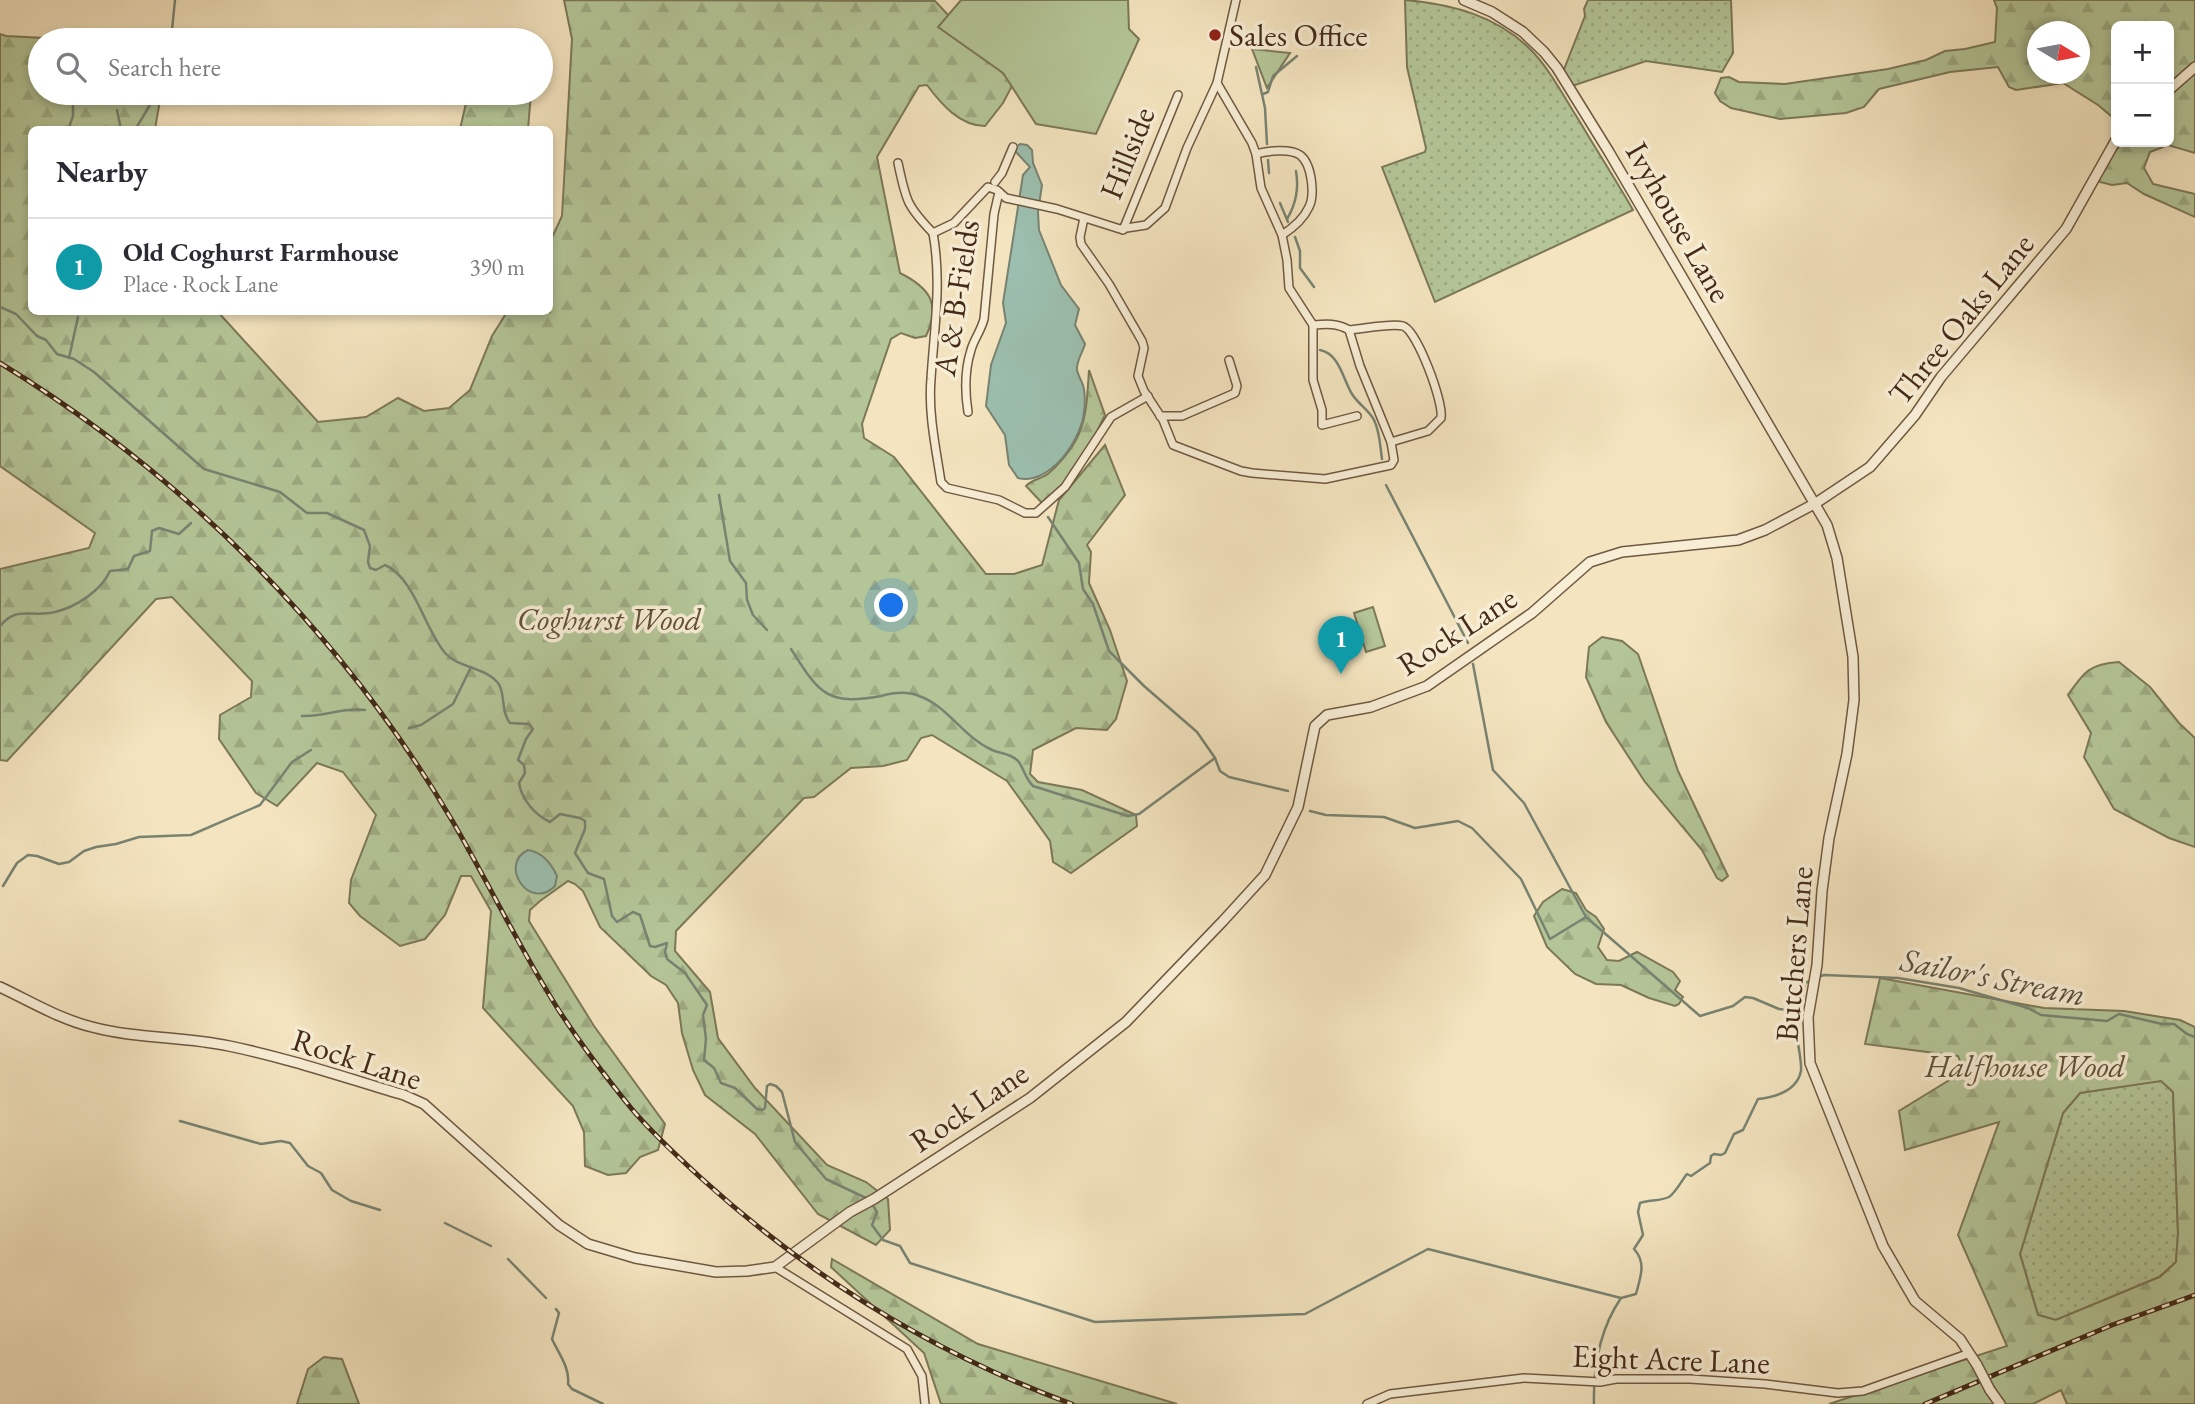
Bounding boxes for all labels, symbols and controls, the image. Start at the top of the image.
place label: Sales Office [1229,14,1368,56]
north arrow [2027,21,2090,84]
map controls [2111,21,2174,147]
button: + [2111,21,2174,84]
marker: Sales Office [1207,27,1223,43]
search box [28,28,553,105]
icon: search [52,48,90,86]
text: Search here [108,50,221,84]
button: − [2111,84,2174,147]
street label: Hillside [1090,101,1164,205]
street label: Ivyhouse Lane [1616,134,1742,310]
text: Nearby [56,152,148,191]
street label: A & B-Fields [923,217,989,380]
street label: Three Oaks Lane [1879,224,2043,414]
text: Old Coghurst Farmhouse [123,235,399,269]
text: 1 [73,252,85,282]
text: 390 m [469,252,525,282]
text: Place · Rock Lane [123,269,278,299]
street label: Rock Lane [1389,577,1525,685]
your location [874,588,908,622]
park label: Coghurst Wood [517,598,702,640]
pin: 1 [1318,616,1364,674]
street label: Butchers Lane [1765,865,1823,1043]
water label: Sailor's Stream [1896,937,2089,1015]
street label: Rock Lane [287,1018,427,1100]
park label: Halfhouse Wood [1924,1045,2126,1087]
street label: Rock Lane [902,1052,1036,1162]
street label: Eight Acre Lane [1571,1335,1771,1383]

